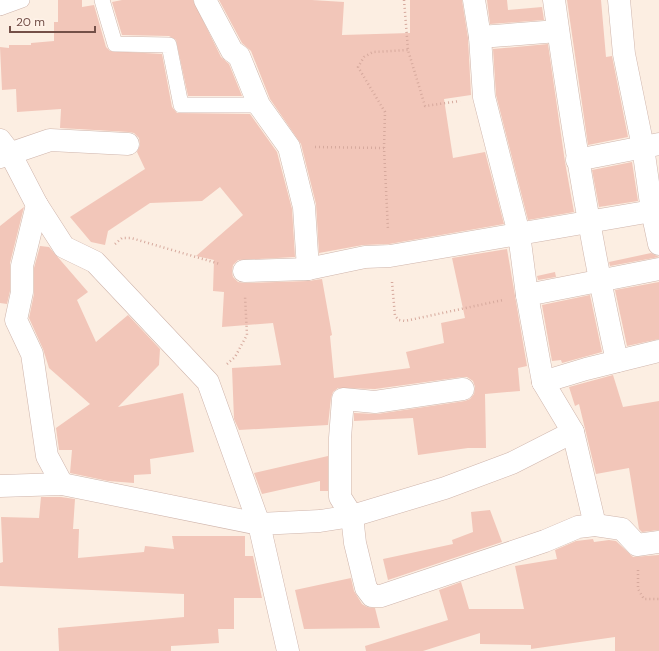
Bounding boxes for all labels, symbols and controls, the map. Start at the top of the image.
scale bar [10,8,95,34]
text: 20 m [16,14,45,30]

